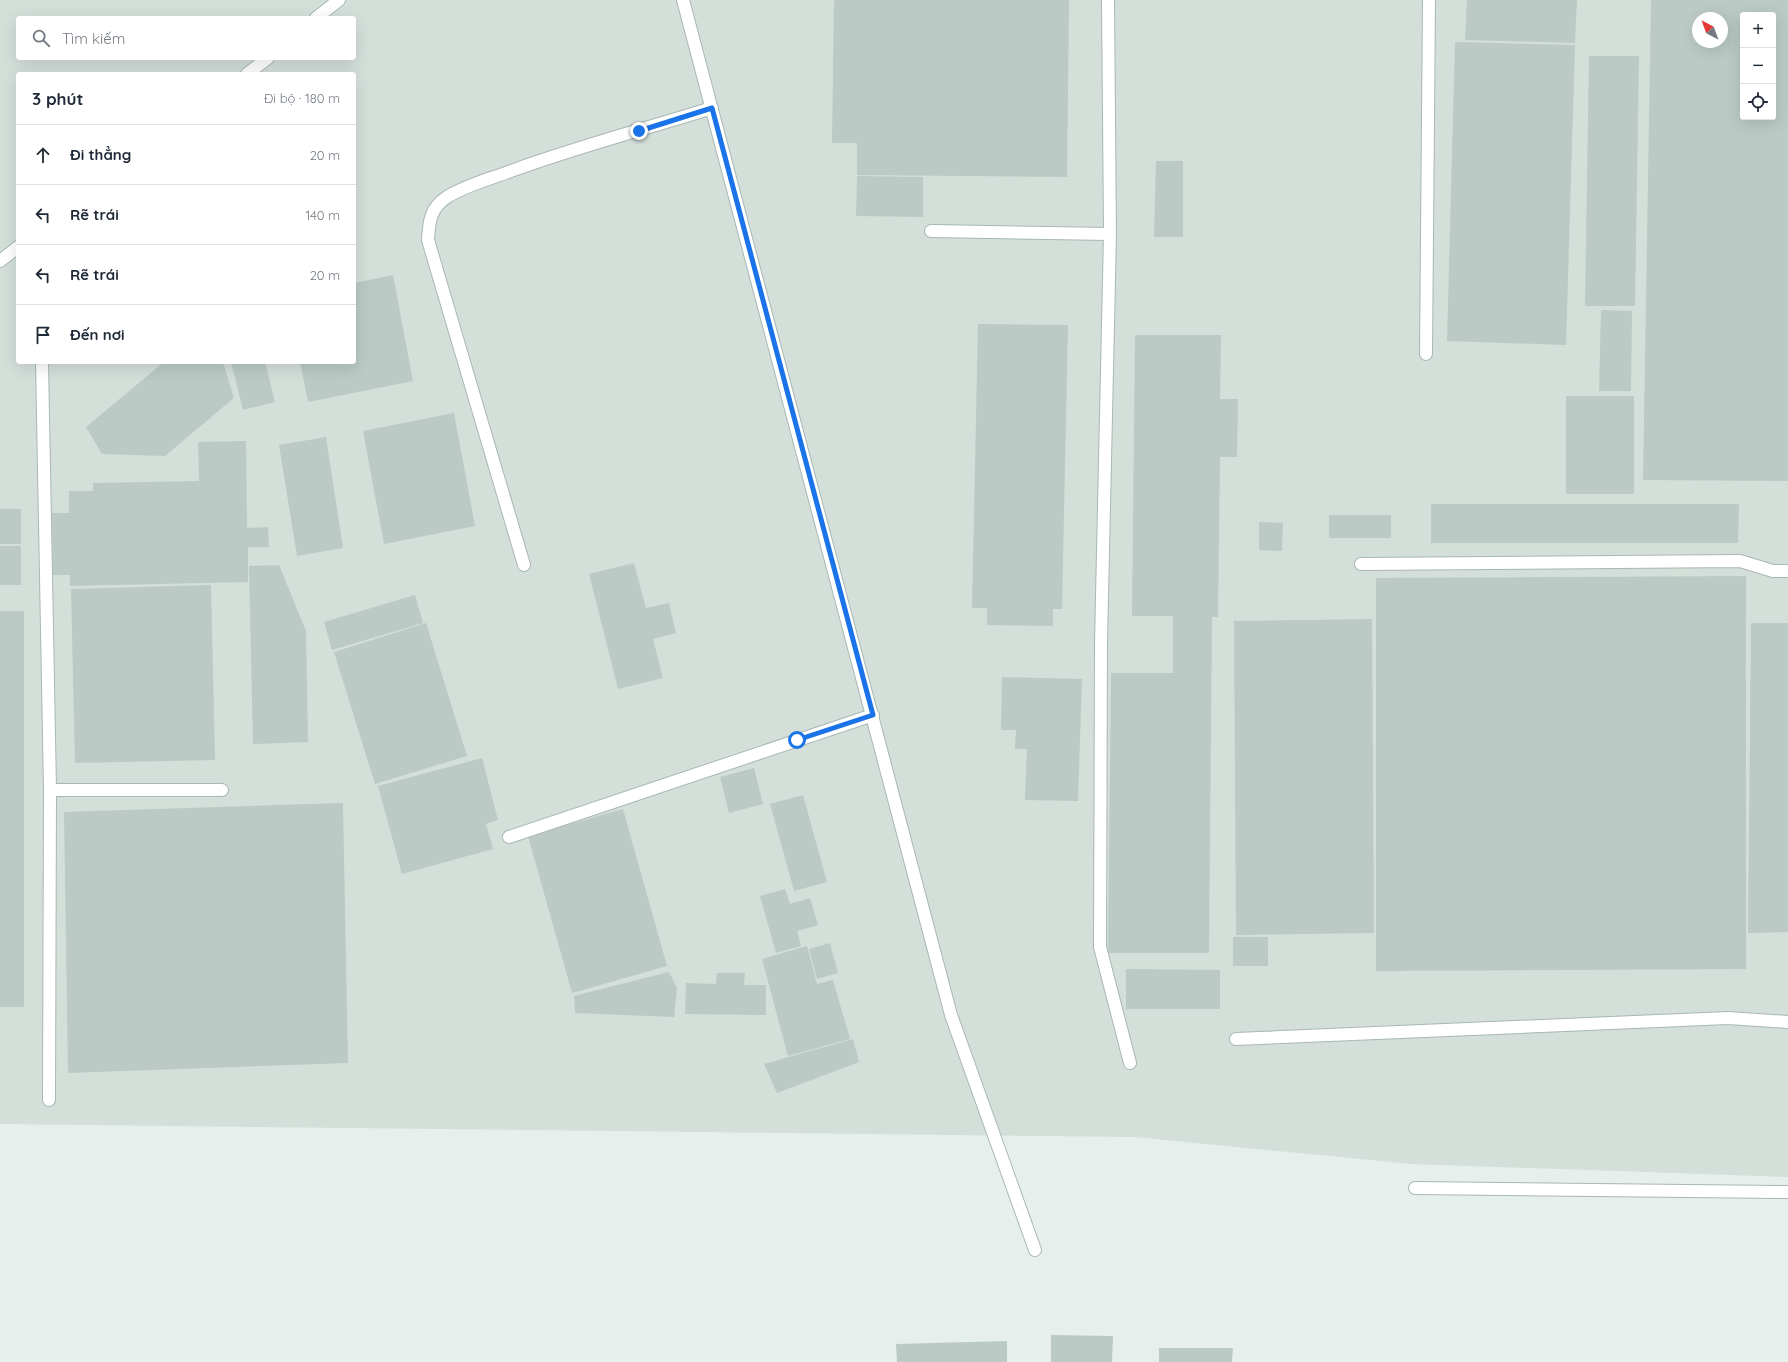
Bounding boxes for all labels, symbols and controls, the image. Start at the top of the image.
north arrow [1692,12,1728,48]
map controls [1740,12,1776,120]
button: + [1740,12,1776,48]
search box [16,16,356,60]
icon: search [30,27,52,49]
text: Tìm kiếm [62,29,125,48]
button: − [1740,48,1776,84]
button: locate [1740,84,1776,120]
text: 3 phút [32,88,83,109]
text: Đi bộ · 180 m [264,90,340,106]
route end [630,122,648,140]
icon: ahead [32,144,54,166]
text: Đi thẳng [70,145,131,164]
text: 20 m [310,147,340,163]
icon: left [32,204,54,226]
text: Rẽ trái [70,205,119,224]
text: 140 m [305,207,340,223]
icon: left [32,264,54,286]
text: Rẽ trái [70,265,119,284]
text: 20 m [310,267,340,283]
icon: arrive [32,324,54,346]
text: Đến nơi [70,325,125,344]
route start [788,731,806,749]

